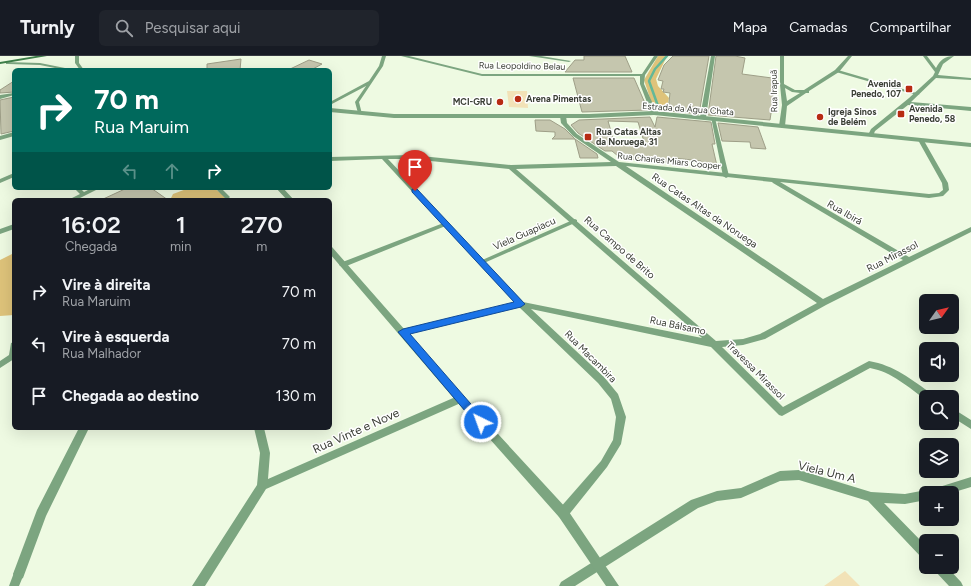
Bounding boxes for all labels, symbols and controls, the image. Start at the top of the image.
search box [99,10,379,46]
text: Turnly [20,16,75,39]
icon: search [113,17,135,39]
text: Pesquisar aqui [145,19,241,37]
text: Mapa [733,19,767,36]
text: Camadas [789,19,847,36]
text: Compartilhar [869,19,951,36]
street label: Rua Leopoldino Belau [479,59,565,72]
street label: Rua Irapuã [768,69,779,112]
place label: Avenida Penedo, 107 [851,78,901,99]
text: 70 m [94,82,159,116]
icon: right [28,84,80,136]
marker: Avenida Penedo, 107 [904,84,914,94]
place label: Arena Pimentas [526,93,592,104]
marker: Arena Pimentas [513,94,523,104]
place label: MCI-GRU [453,96,492,107]
marker: MCI-GRU [495,97,505,107]
street label: Estrada da Água Chata [642,100,735,117]
place label: Avenida Penedo, 58 [909,103,956,124]
place label: Igreja Sinos de Belém [828,106,877,127]
marker: Avenida Penedo, 58 [896,109,906,119]
marker: Igreja Sinos de Belém [815,112,825,122]
text: Rua Maruim [94,116,189,138]
place label: Rua Catas Altas da Noruega, 31 [596,126,662,147]
marker: Rua Catas Altas da Noruega, 31 [583,132,593,142]
pin [398,150,432,191]
street label: Rua Charles Miars Cooper [617,150,721,171]
icon: arrive [404,156,426,178]
icon: left [119,160,141,182]
icon: ahead [161,160,183,182]
icon: right [203,160,225,182]
street label: Rua Catas Altas da Noruega [649,170,760,251]
street label: Rua Ibirá [825,197,865,228]
text: 16:02 [61,210,121,239]
text: 1 [176,210,186,239]
text: 270 [241,210,283,239]
street label: Rua Campo de Brito [582,213,658,282]
street label: Viela Guapiacu [491,214,557,253]
street label: Rua Mirassol [864,238,920,275]
text: Chegada [65,239,117,254]
text: min [170,239,191,254]
text: m [256,239,267,254]
text: Vire à direita [62,276,151,294]
icon: right [28,281,50,303]
text: 70 m [282,283,316,301]
text: Rua Maruim [62,294,131,309]
north arrow [919,294,959,334]
map controls [919,294,959,574]
street label: Rua Bálsamo [649,313,707,338]
street label: Rua Macambira [562,327,620,385]
text: Vire à esquerda [62,328,169,346]
icon: left [28,333,50,355]
text: 70 m [282,335,316,353]
street label: Travessa Mirassol [724,338,788,402]
button: sound [919,342,959,382]
text: Rua Malhador [62,346,141,361]
icon: arrive [28,385,50,407]
text: Chegada ao destino [62,387,199,405]
text: 130 m [276,387,316,405]
button: search [919,390,959,430]
position arrow [460,401,502,443]
street label: Rua Vinte e Nove [311,405,402,456]
button: layers [919,438,959,478]
street label: Viela Um A [797,458,857,486]
button: + [919,486,959,526]
button: − [919,534,959,574]

